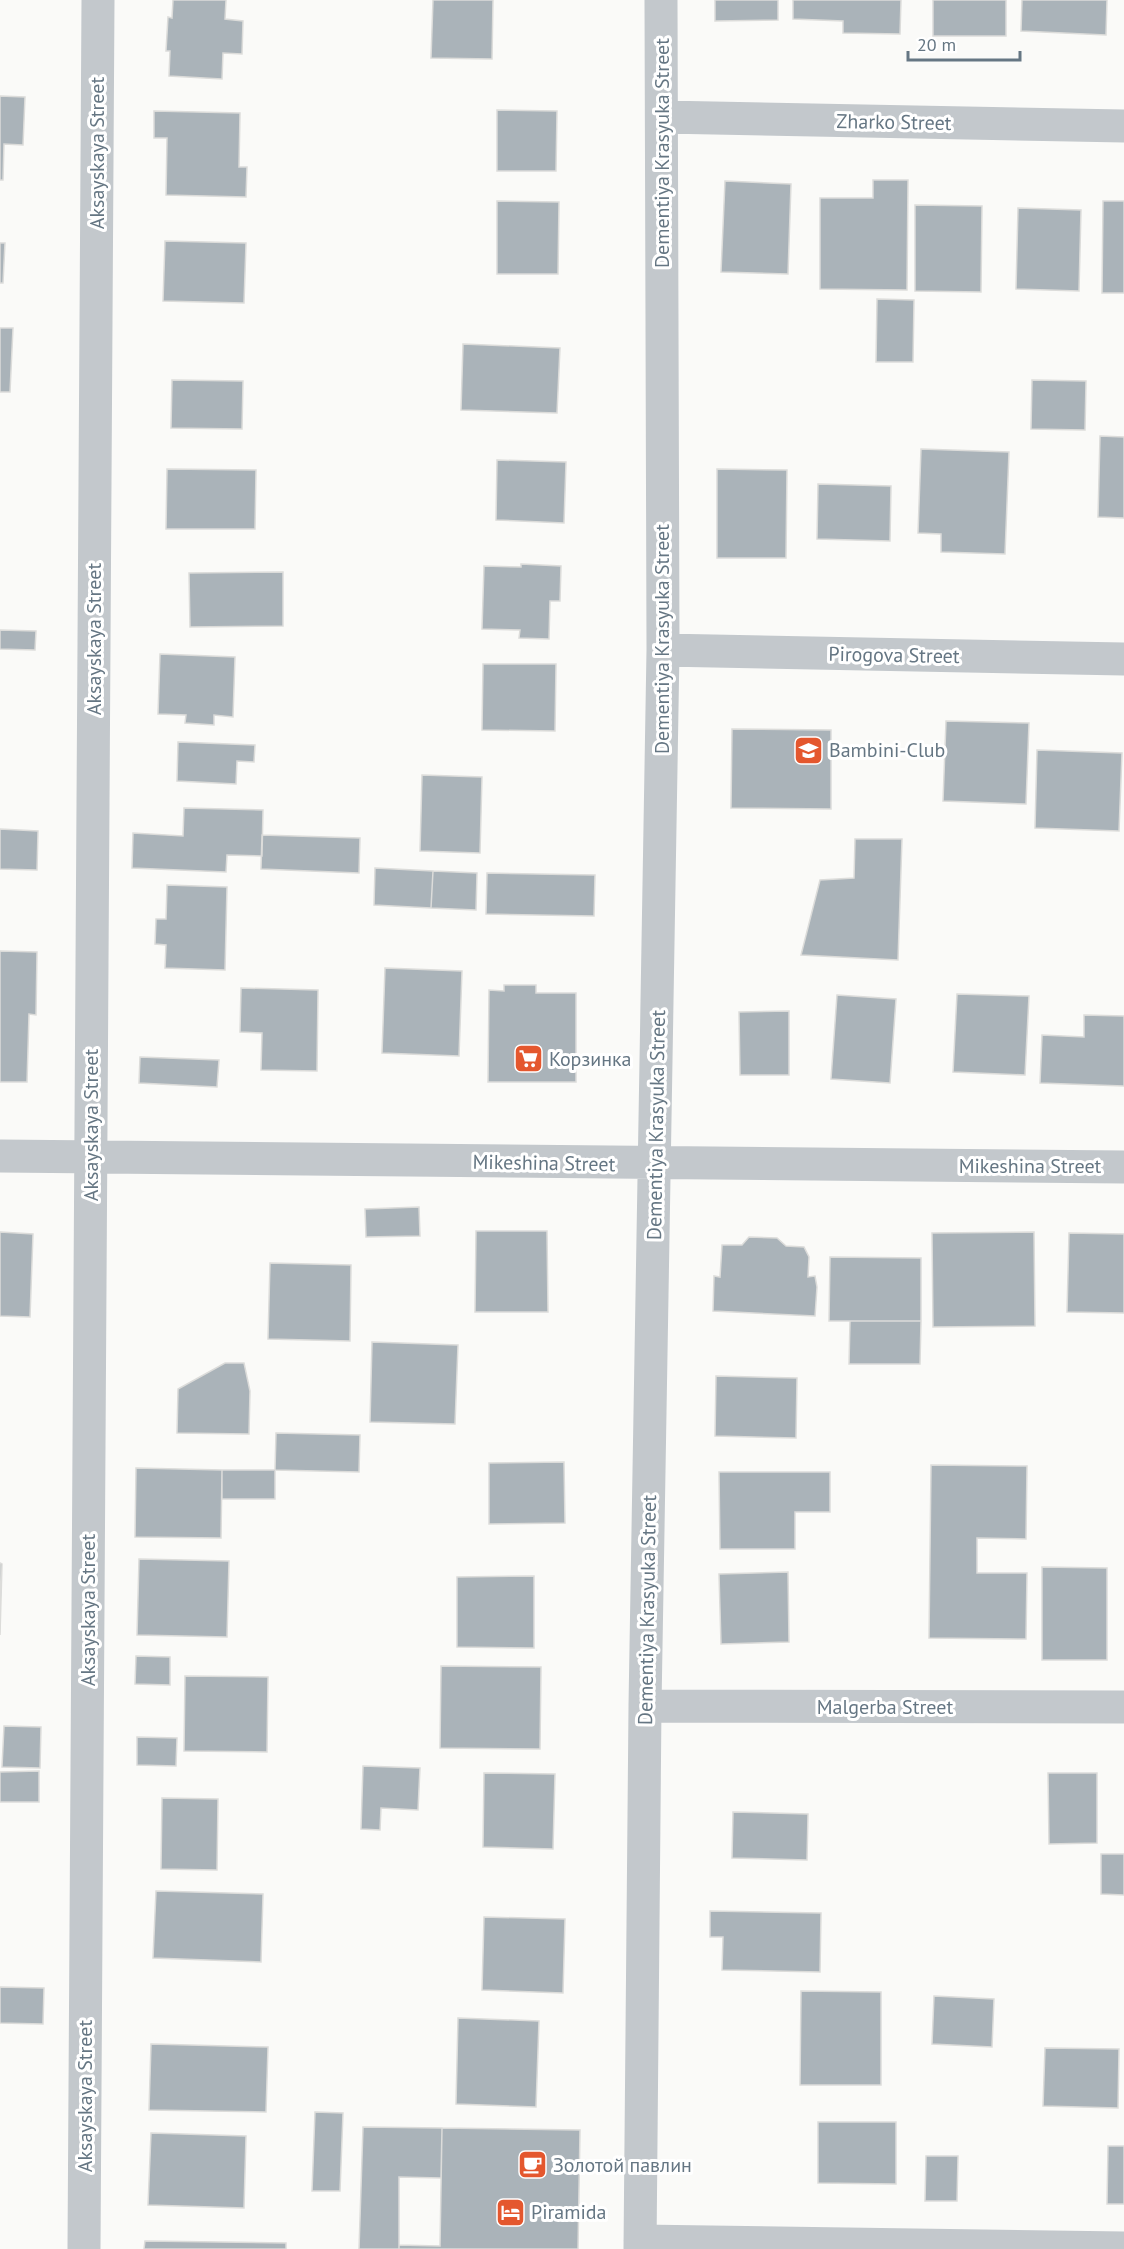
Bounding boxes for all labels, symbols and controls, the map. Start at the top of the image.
scale bar [908,24,1020,62]
text: 20 m [917,33,956,56]
street label: Dementiya Krasyuka Street [649,38,675,268]
street label: Aksayskaya Street [84,77,110,229]
street label: Zharko Street [836,108,952,136]
street label: Dementiya Krasyuka Street [649,524,675,754]
street label: Aksayskaya Street [81,563,107,715]
street label: Pirogova Street [828,641,960,669]
school or university icon: Bambini-Club [792,734,824,766]
place label: Bambini-Club [829,737,945,763]
street label: Dementiya Krasyuka Street [641,1010,671,1240]
supermarket icon: Корзинка [512,1043,544,1075]
place label: Корзинка [549,1046,631,1072]
street label: Aksayskaya Street [78,1049,104,1201]
street label: Mikeshina Street [472,1149,616,1177]
street label: Mikeshina Street [959,1153,1102,1179]
street label: Dementiya Krasyuka Street [632,1495,662,1725]
street label: Aksayskaya Street [75,1534,101,1686]
street label: Malgerba Street [817,1694,953,1720]
street label: Aksayskaya Street [72,2020,98,2172]
cafe icon: Золотой павлин [516,2149,548,2181]
place label: Золотой павлин [553,2152,692,2178]
hotel icon: Piramida [494,2196,526,2228]
place label: Piramida [531,2199,607,2225]

